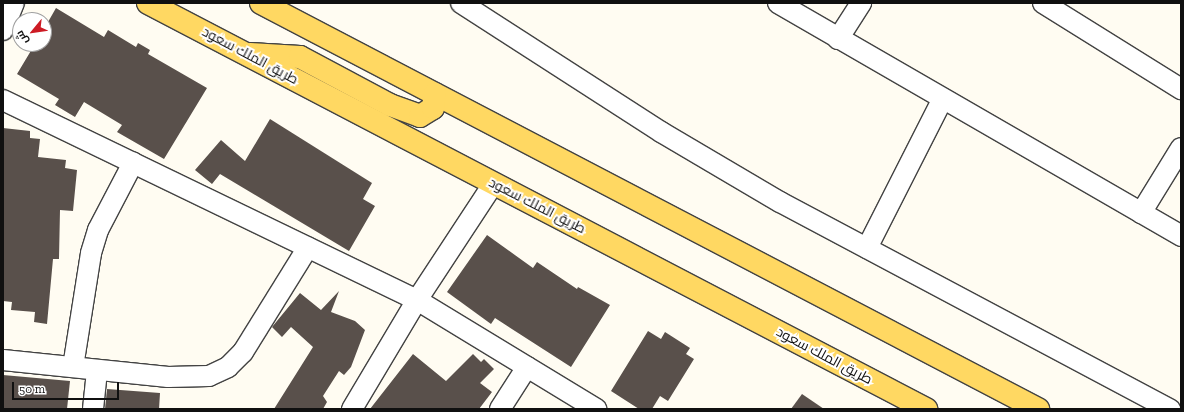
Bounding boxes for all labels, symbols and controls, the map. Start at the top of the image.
north arrow [12,12,52,52]
street label: طريق الملك سعود [199,24,301,88]
text: ش [13,28,31,47]
street label: طريق الملك سعود [486,174,588,238]
street label: طريق الملك سعود [773,324,875,388]
scale bar [14,374,121,400]
text: 50 m [19,382,45,396]

